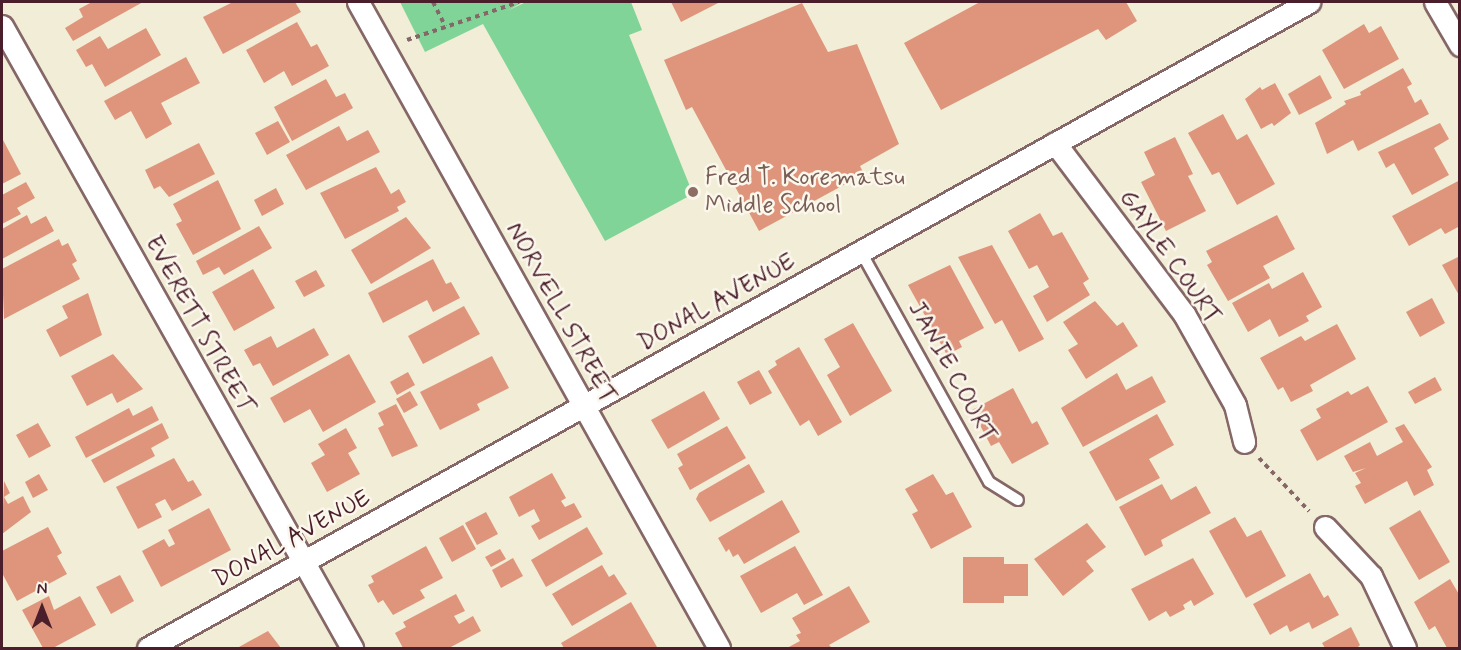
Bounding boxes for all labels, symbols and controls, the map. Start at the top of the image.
place label: Fred T. Korematsu Middle School [705,164,905,220]
street label: GAYLE COURT [1113,184,1227,330]
marker: Fred T. Korematsu Middle School [686,185,700,199]
street label: NORVELL STREET [499,216,623,410]
street label: EVERETT STREET [138,231,260,419]
street label: DONAL AVENUE [632,247,802,359]
street label: JANIE COURT [901,296,1003,448]
street label: DONAL AVENUE [207,483,377,595]
north arrow [12,578,72,638]
text: N [37,579,47,600]

